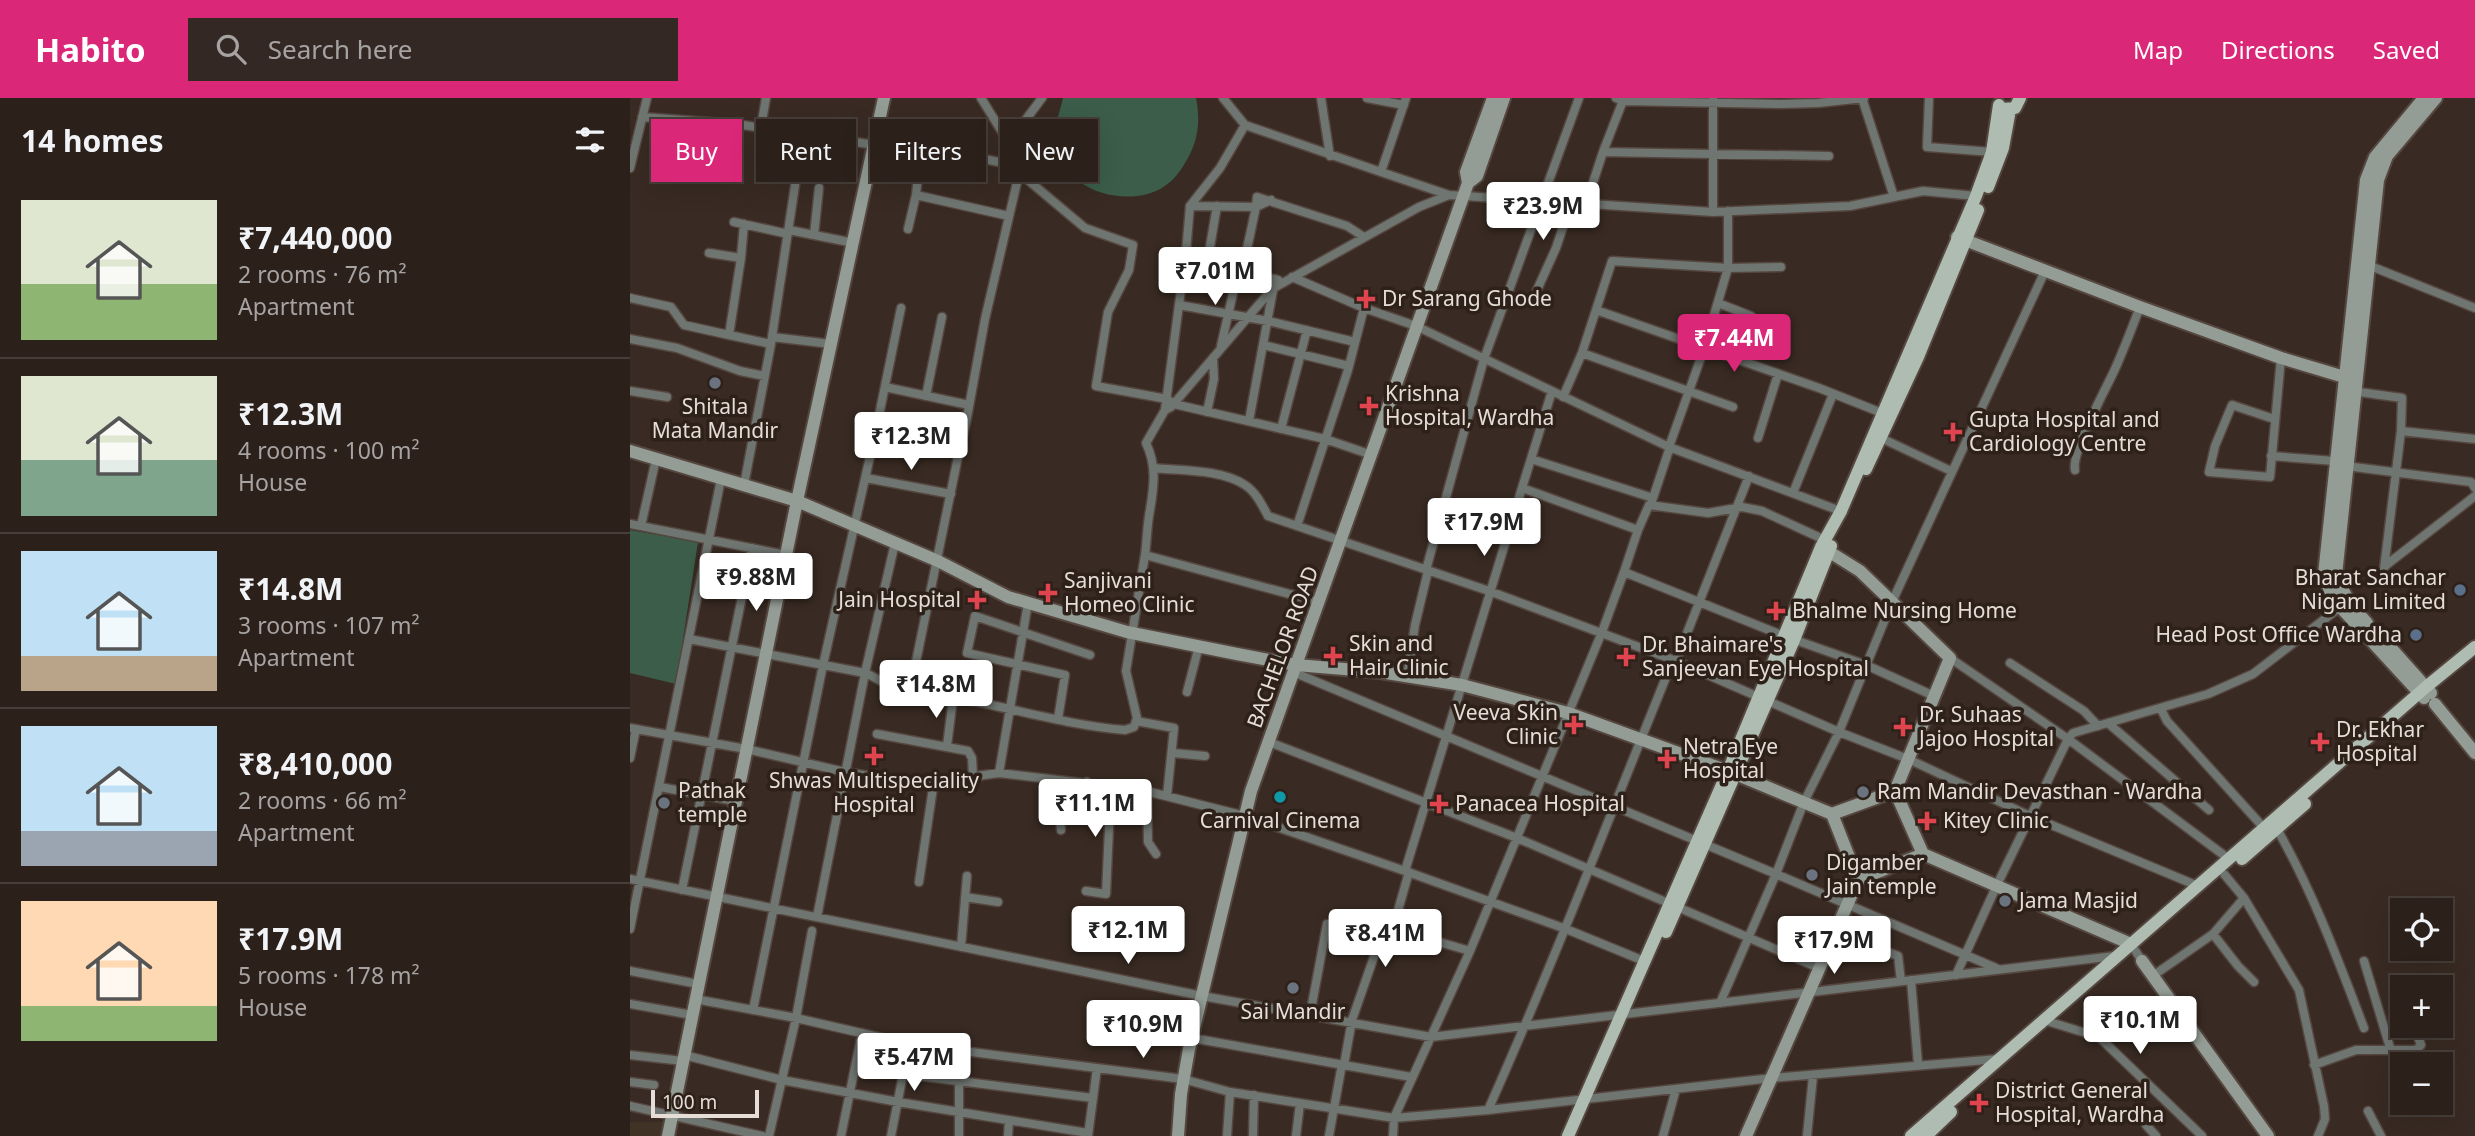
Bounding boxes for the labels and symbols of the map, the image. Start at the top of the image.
pin: ₹23.9M [1486,183,1600,242]
pin: ₹7.01M [1158,248,1272,307]
place label: Dr Sarang Ghode [1382,284,1552,312]
marker: Dr Sarang Ghode [1356,289,1376,309]
pin: ₹7.44M [1677,314,1791,374]
marker: Shitala Mata Mandir [707,375,723,391]
place label: Krishna Hospital, Wardha [1385,379,1554,431]
place label: Shitala Mata Mandir [652,392,779,444]
marker: Krishna Hospital, Wardha [1359,396,1379,416]
place label: Gupta Hospital and Cardiology Centre [1969,405,2160,457]
pin: ₹12.3M [854,412,968,472]
marker: Gupta Hospital and Cardiology Centre [1943,422,1963,442]
pin: ₹17.9M [1427,498,1541,558]
pin: ₹9.88M [699,554,813,613]
street label: BACHELOR ROAD [1240,562,1324,732]
place label: Bharat Sanchar Nigam Limited [2295,563,2446,615]
place label: Sanjivani Homeo Clinic [1064,566,1195,618]
marker: Bharat Sanchar Nigam Limited [2452,582,2468,598]
marker: Sanjivani Homeo Clinic [1038,583,1058,603]
place label: Jain Hospital [836,585,961,613]
marker: Jain Hospital [967,590,987,610]
place label: Bhalme Nursing Home [1792,596,2017,624]
marker: Bhalme Nursing Home [1766,601,1786,621]
place label: Head Post Office Wardha [2155,620,2402,648]
marker: Head Post Office Wardha [2408,627,2424,643]
place label: Skin and Hair Clinic [1349,629,1448,681]
place label: Dr. Bhaimare's Sanjeevan Eye Hospital [1642,630,1869,682]
marker: Skin and Hair Clinic [1323,646,1343,666]
marker: Dr. Bhaimare's Sanjeevan Eye Hospital [1616,647,1636,667]
pin: ₹14.8M [879,660,993,720]
place label: Veeva Skin Clinic [1454,698,1558,750]
place label: Dr. Suhaas Jajoo Hospital [1917,700,2054,752]
marker: Veeva Skin Clinic [1564,715,1584,735]
place label: Dr. Ekhar Hospital [2336,715,2424,767]
marker: Dr. Suhaas Jajoo Hospital [1893,717,1913,737]
place label: Netra Eye Hospital [1683,732,1778,784]
marker: Dr. Ekhar Hospital [2310,732,2330,752]
marker: Shwas Multispeciality Hospital [864,746,884,766]
marker: Netra Eye Hospital [1657,749,1677,769]
place label: Shwas Multispeciality Hospital [769,766,979,818]
place label: Pathak temple [678,776,747,828]
place label: Ram Mandir Devasthan - Wardha [1877,777,2202,805]
pin: ₹11.1M [1038,780,1152,839]
marker: Ram Mandir Devasthan - Wardha [1855,784,1871,800]
marker: Carnival Cinema [1272,789,1288,805]
place label: Panacea Hospital [1455,789,1625,817]
marker: Panacea Hospital [1429,794,1449,814]
marker: Pathak temple [656,795,672,811]
place label: Carnival Cinema [1200,806,1360,834]
place label: Kitey Clinic [1943,806,2049,834]
marker: Kitey Clinic [1917,811,1937,831]
place label: Digamber Jain temple [1824,848,1937,900]
marker: Digamber Jain temple [1804,867,1820,883]
place label: Jama Masjid [2017,886,2138,914]
marker: Jama Masjid [1997,893,2013,909]
pin: ₹12.1M [1071,906,1185,966]
pin: ₹8.41M [1328,910,1442,969]
pin: ₹17.9M [1777,916,1891,976]
marker: Sai Mandir [1285,980,1301,996]
pin: ₹10.1M [2083,996,2197,1056]
place label: Sai Mandir [1241,997,1346,1025]
pin: ₹10.9M [1086,1000,1200,1060]
pin: ₹5.47M [857,1034,971,1093]
place label: District General Hospital, Wardha [1995,1076,2164,1128]
scale bar [651,1087,760,1119]
marker: District General Hospital, Wardha [1969,1093,1989,1113]

